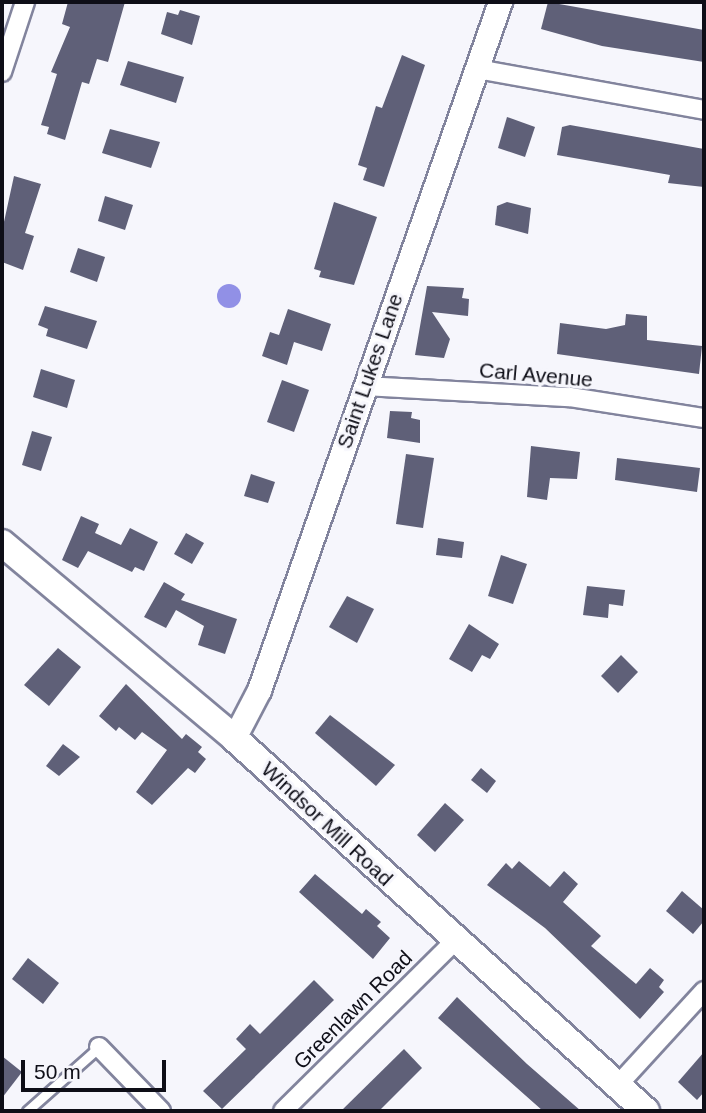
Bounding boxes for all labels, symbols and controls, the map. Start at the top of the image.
street label: Saint Lukes Lane [332,290,408,452]
street label: Carl Avenue [478,357,594,393]
street label: Windsor Mill Road [256,757,398,891]
street label: Greenlawn Road [288,945,418,1075]
scale bar [24,1046,170,1090]
text: 50 m [34,1060,81,1083]

